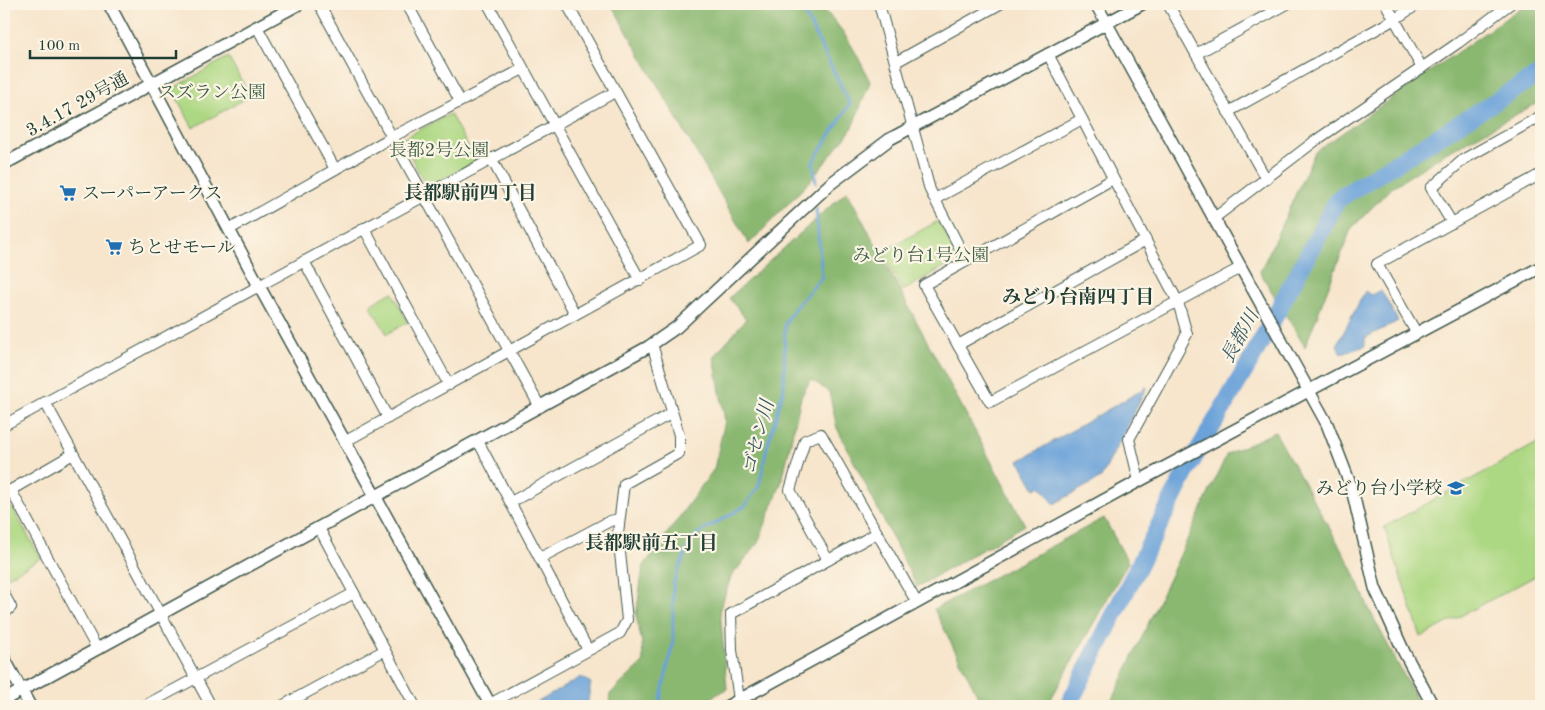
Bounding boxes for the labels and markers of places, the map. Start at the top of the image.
supermarket icon: スーパーアークス [58,183,78,203]
place label: スーパーアークス [82,185,223,203]
supermarket icon: ちとせモール [104,237,124,257]
place label: ちとせモール [128,238,235,257]
place label: みどり台小学校 [1316,478,1442,498]
school or university icon: みどり台小学校 [1446,478,1466,498]

